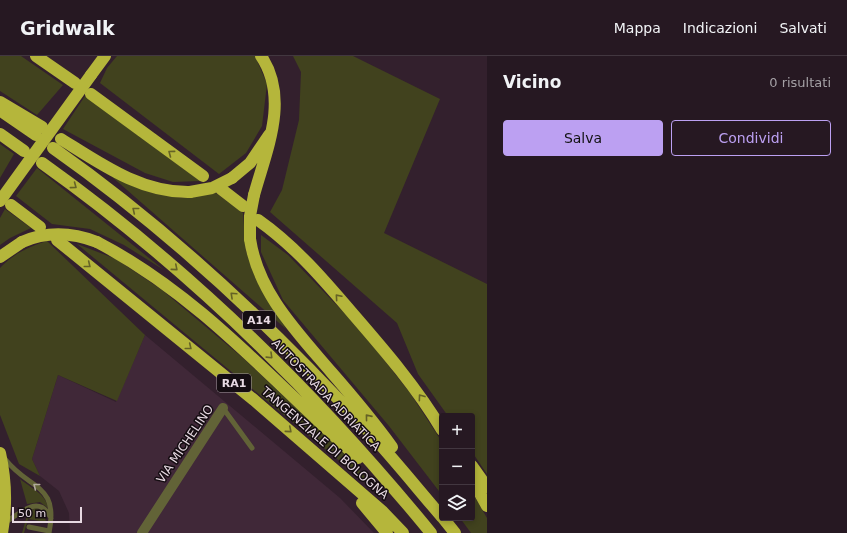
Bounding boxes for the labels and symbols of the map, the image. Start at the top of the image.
one-way arrow [169,151,176,158]
one-way arrow [69,182,76,189]
one-way arrow [132,208,139,215]
one-way arrow [83,260,90,267]
one-way arrow [170,264,177,271]
one-way arrow [230,292,238,300]
one-way arrow [336,294,343,301]
road number: A14 [243,311,275,329]
street label: AUTOSTRADA ADRIATICA [269,336,384,454]
one-way arrow [184,342,191,349]
one-way arrow [265,351,273,359]
road number: RA1 [217,374,251,392]
street label: TANGENZIALE DI BOLOGNA [258,383,392,503]
one-way arrow [418,395,425,402]
street label: VIA MICHELINO [154,402,216,486]
one-way arrow [366,414,373,421]
one-way arrow [284,425,291,432]
one-way arrow [34,484,41,491]
scale bar [12,505,82,524]

